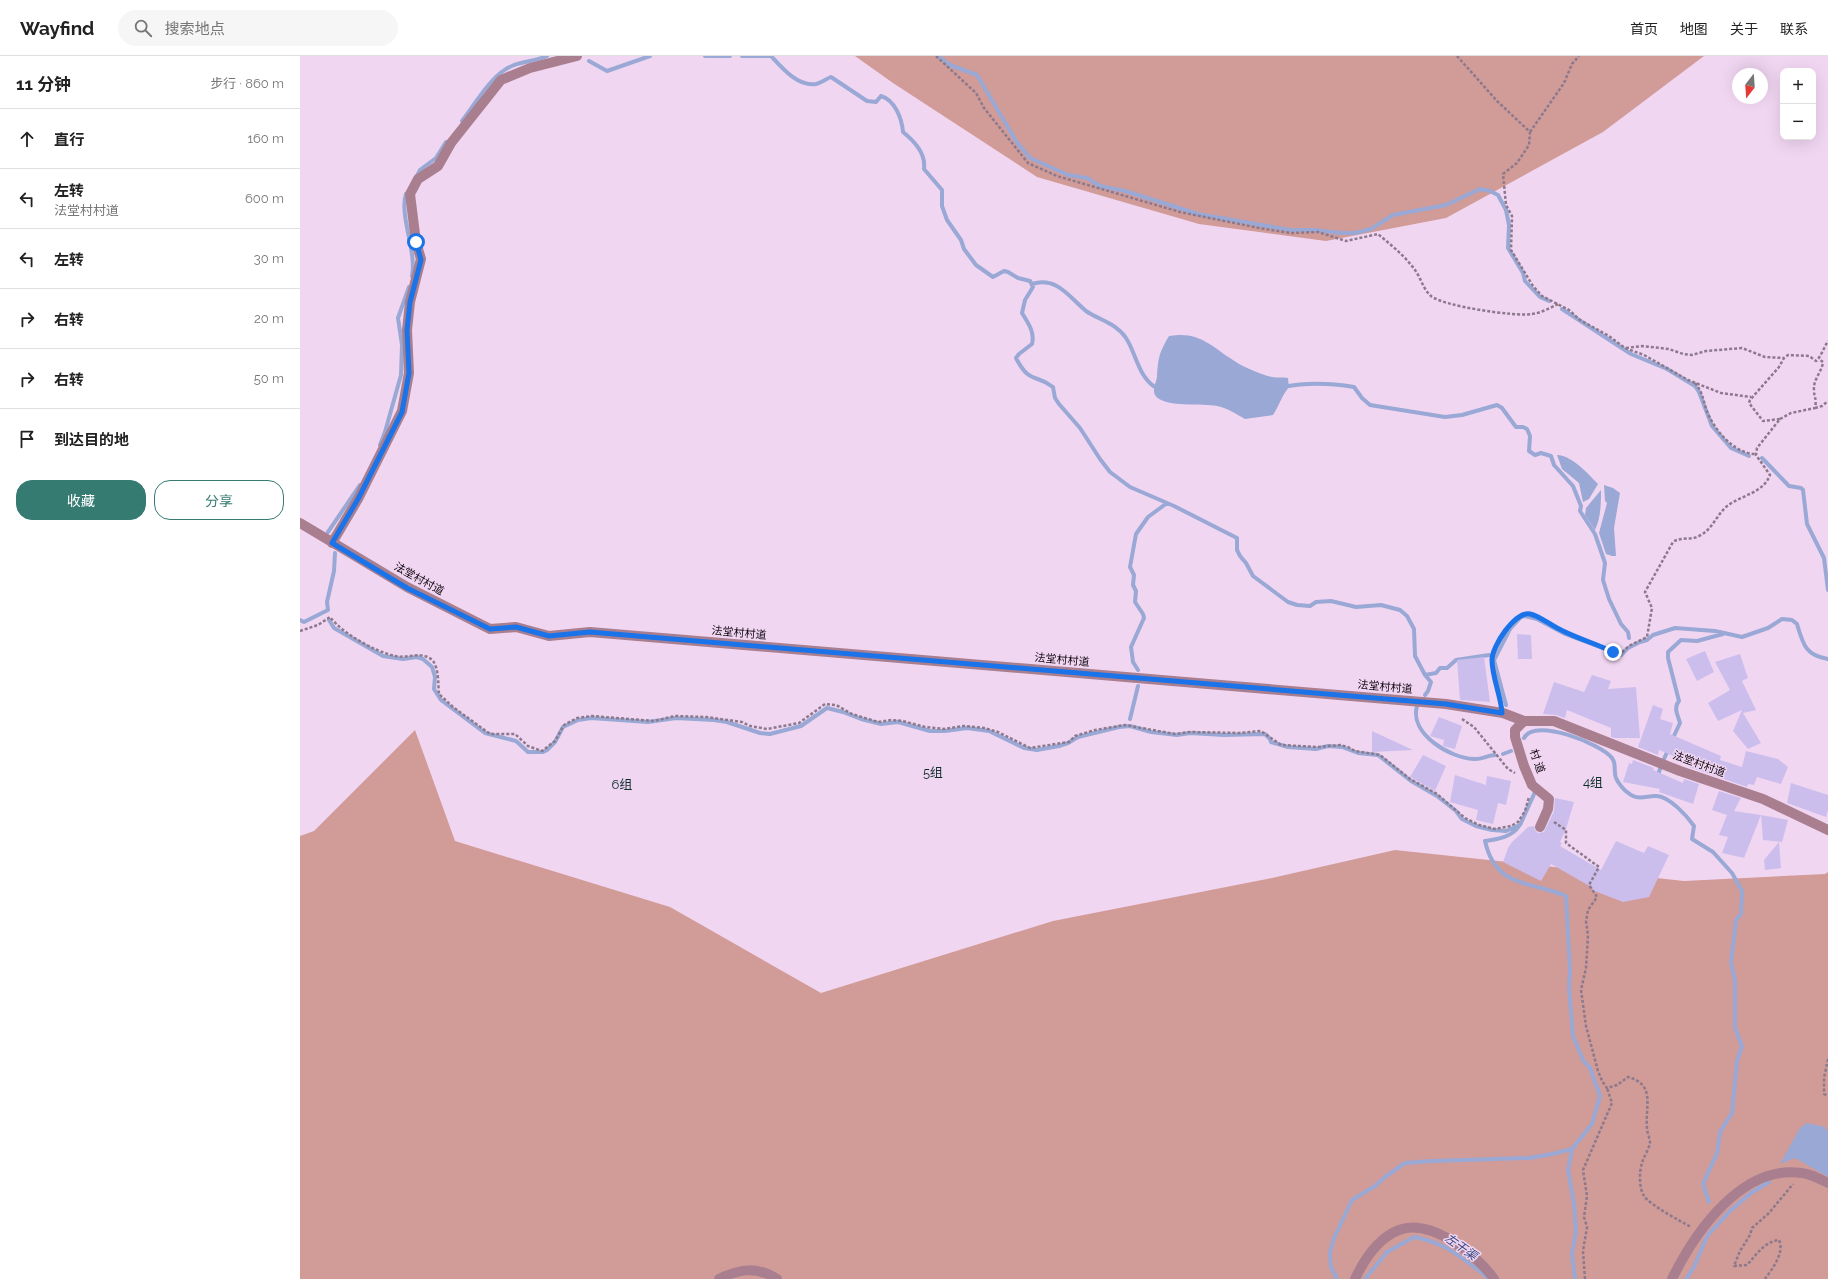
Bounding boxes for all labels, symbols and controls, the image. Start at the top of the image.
search box [118,10,398,46]
text: Wayfind [20,17,94,39]
icon: search [132,17,154,39]
text: 搜索地点 [164,20,224,38]
text: 首页 [1630,21,1658,37]
text: 地图 [1680,21,1708,37]
text: 关于 [1730,21,1758,37]
text: 联系 [1780,21,1808,37]
north arrow [1732,68,1768,104]
map controls [1780,68,1816,140]
button: + [1780,68,1816,104]
text: 11 分钟 [16,74,71,94]
text: 步行 · 860 m [210,76,284,91]
button: − [1780,104,1816,140]
icon: ahead [16,128,38,150]
text: 直行 [54,131,84,149]
text: 160 m [247,131,284,146]
text: 左转 [54,182,84,200]
icon: left [16,188,38,210]
text: 600 m [245,191,284,206]
text: 法堂村村道 [54,203,119,218]
route start [407,233,425,251]
icon: left [16,248,38,270]
text: 左转 [54,251,84,269]
text: 30 m [254,251,284,266]
icon: right [16,308,38,330]
text: 右转 [54,311,84,329]
text: 20 m [254,311,284,326]
icon: right [16,368,38,390]
text: 右转 [54,371,84,389]
text: 50 m [254,371,284,386]
icon: arrive [16,428,38,450]
text: 到达目的地 [54,431,129,449]
button: 收藏 [16,480,146,520]
button: 分享 [154,480,284,520]
street label: 法堂村村道 [392,560,446,598]
street label: 法堂村村道 [711,624,767,642]
route end [1604,643,1622,661]
street label: 法堂村村道 [1034,651,1090,669]
street label: 法堂村村道 [1357,678,1413,696]
street label: 村 道 [1527,747,1547,775]
street label: 法堂村村道 [1671,748,1727,780]
district label: 5组 [923,765,943,780]
district label: 4组 [1583,775,1603,790]
district label: 6组 [612,777,632,792]
water label: 左干渠 [1442,1231,1481,1264]

